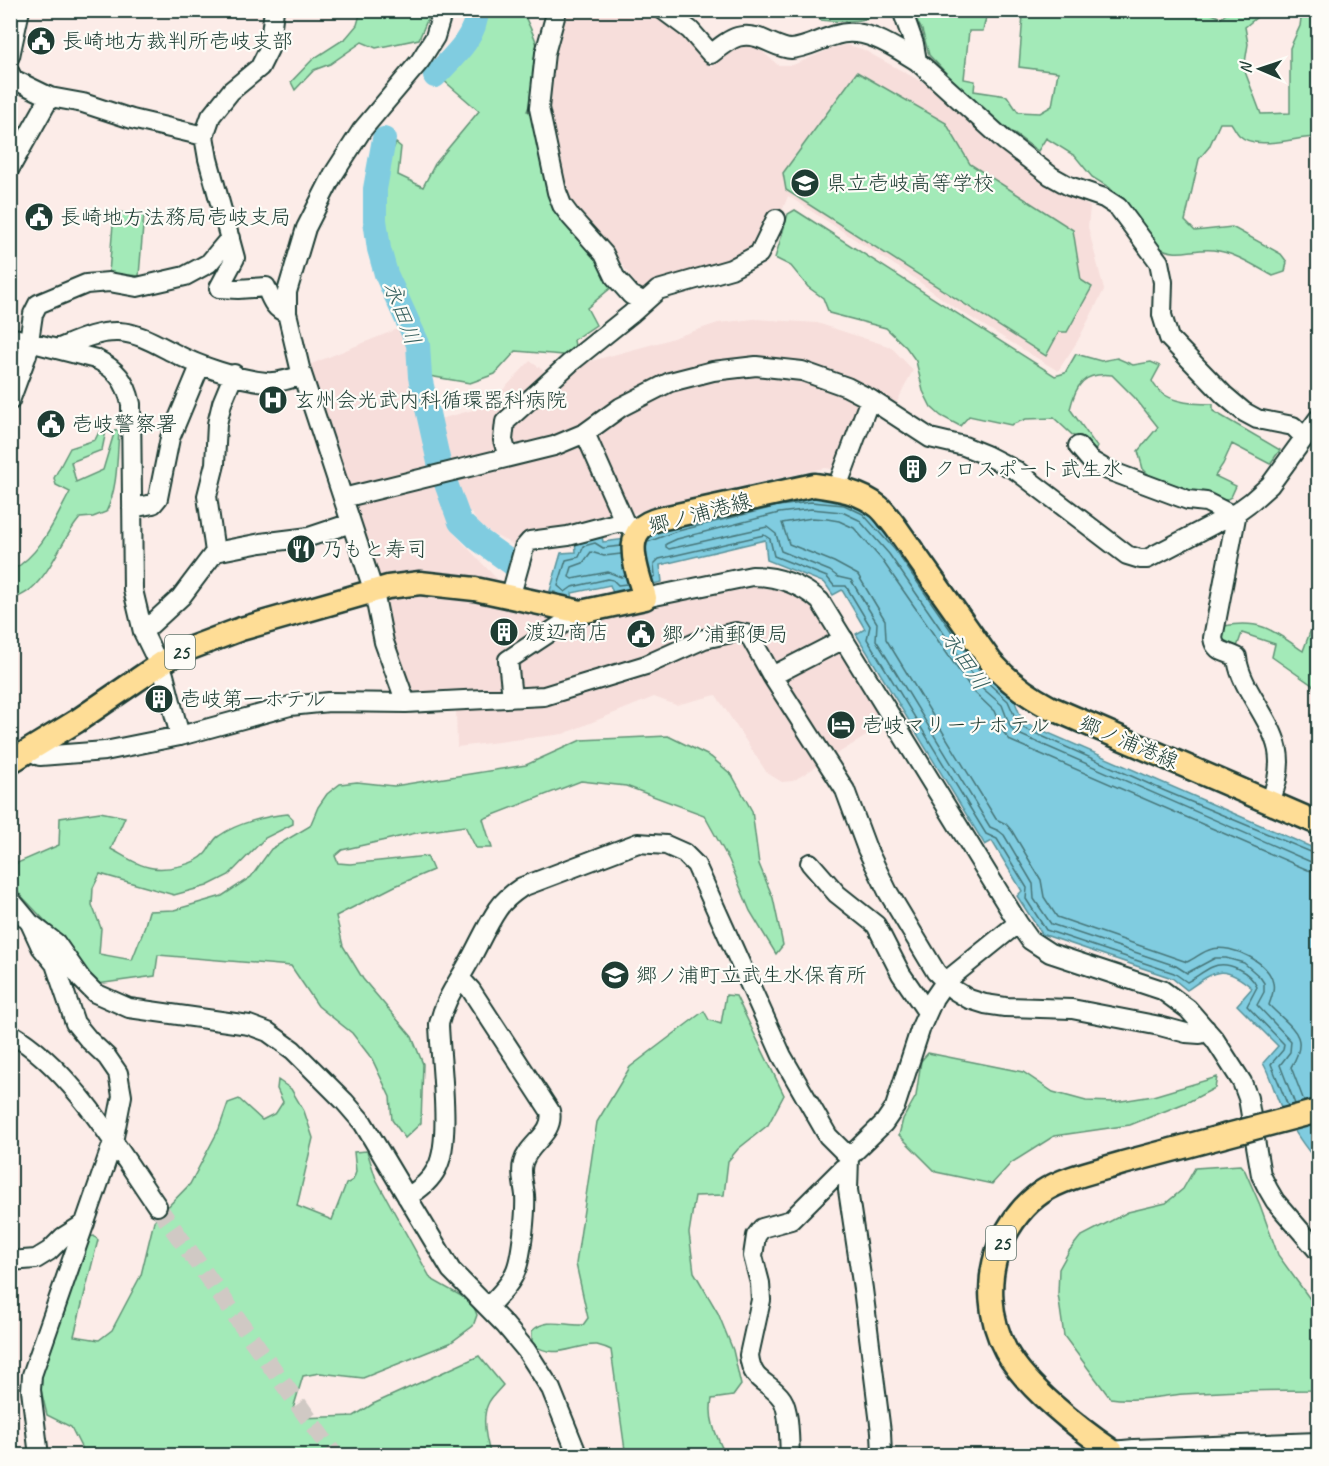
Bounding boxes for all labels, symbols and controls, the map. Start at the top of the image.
public building icon: 長崎地方裁判所壱岐支部 [25,25,57,57]
place label: 長崎地方裁判所壱岐支部 [62,28,293,54]
north arrow [1230,39,1290,99]
text: N [1236,60,1256,74]
school or university icon: 県立壱岐高等学校 [789,167,821,199]
place label: 県立壱岐高等学校 [826,170,994,196]
public building icon: 長崎地方法務局壱岐支局 [23,201,55,233]
place label: 長崎地方法務局壱岐支局 [60,204,291,230]
water label: 永田川 [377,278,427,349]
hospital icon: 玄州会光武内科循環器科病院 [257,384,289,416]
place label: 玄州会光武内科循環器科病院 [294,387,567,413]
public building icon: 壱岐警察署 [35,408,67,440]
place label: 壱岐警察署 [72,411,177,437]
building icon: クロスポート武生水 [897,453,929,485]
place label: クロスポート武生水 [934,456,1123,482]
street label: 郷ノ浦港線 [646,487,754,539]
restaurant icon: 乃もと寿司 [285,533,317,565]
place label: 乃もと寿司 [322,536,427,562]
building icon: 渡辺商店 [488,616,520,648]
public building icon: 郷ノ浦郵便局 [625,618,657,650]
place label: 渡辺商店 [525,619,609,645]
place label: 郷ノ浦郵便局 [662,621,788,647]
water label: 永田川 [935,625,995,696]
road number: 25 [165,635,195,669]
building icon: 壱岐第一ホテル [143,683,175,715]
place label: 壱岐第一ホテル [180,686,326,712]
hotel icon: 壱岐マリーナホテル [825,709,857,741]
street label: 郷ノ浦港線 [1076,710,1182,774]
place label: 壱岐マリーナホテル [862,712,1050,738]
school or university icon: 郷ノ浦町立武生水保育所 [599,959,631,991]
place label: 郷ノ浦町立武生水保育所 [636,962,867,988]
road number: 25 [986,1226,1016,1260]

